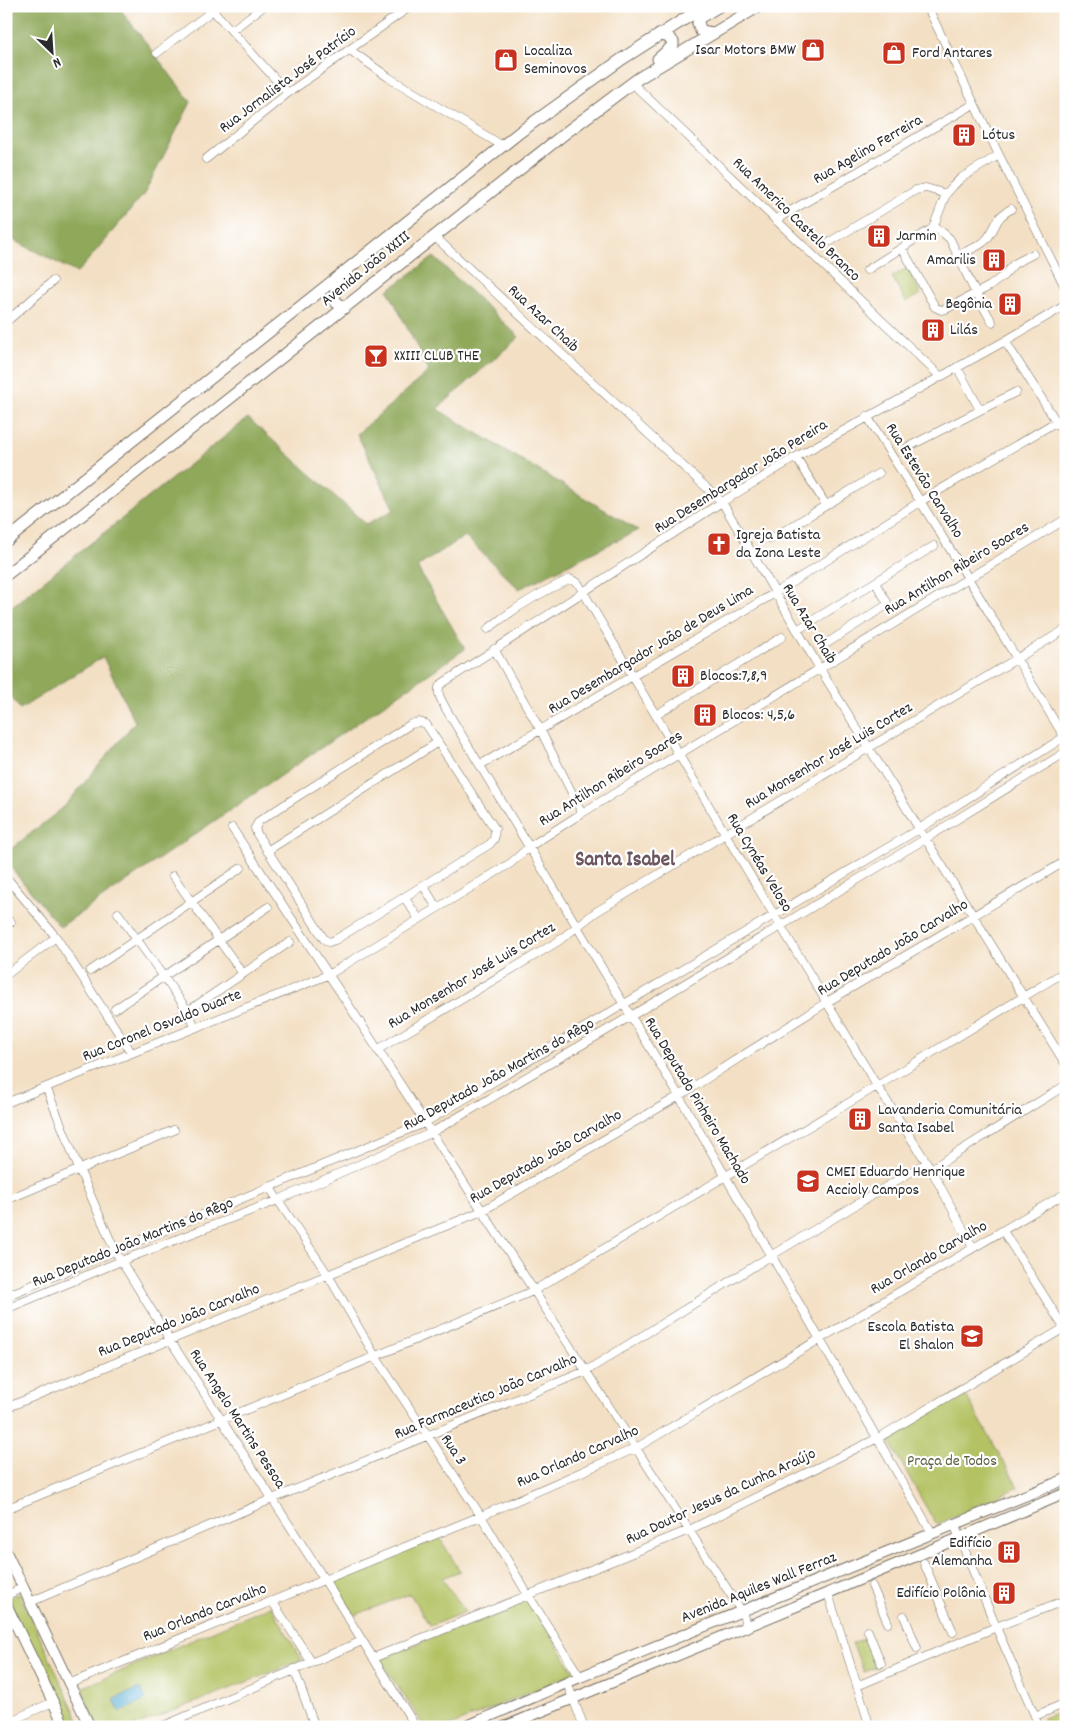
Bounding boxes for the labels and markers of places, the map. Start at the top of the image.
shop icon: Isar Motors BMW [800,37,826,63]
place label: Isar Motors BMW [695,39,797,62]
place label: Localiza Seminovos [524,40,587,81]
shop icon: Ford Antares [881,40,907,66]
place label: Ford Antares [912,42,993,65]
shop icon: Localiza Seminovos [493,47,519,73]
building icon: Lótus [951,122,977,148]
place label: Lótus [982,124,1015,147]
building icon: Jarmin [866,223,892,249]
place label: Jarmin [896,225,937,248]
building icon: Amarilis [981,247,1007,273]
place label: Amarilis [926,249,976,272]
building icon: Begônia [997,291,1023,317]
place label: Begônia [945,293,992,316]
building icon: Lilás [920,317,946,343]
place label: Lilás [950,319,978,342]
bar icon: XXIII CLUB THE [363,343,389,369]
place label: XXIII CLUB THE [394,345,480,368]
place label: Igreja Batista da Zona Leste [736,524,821,565]
church icon: Igreja Batista da Zona Leste [706,531,732,557]
building icon: Blocos:7,8,9 [670,663,696,689]
place label: Blocos:7,8,9 [700,665,767,688]
building icon: Blocos: 4,5,6 [692,702,718,728]
place label: Blocos: 4,5,6 [722,704,795,727]
place label: Lavanderia Comunitária Santa Isabel [878,1099,1022,1140]
building icon: Lavanderia Comunitária Santa Isabel [847,1106,873,1132]
place label: CMEI Eduardo Henrique Accioly Campos [826,1161,965,1202]
school or university icon: CMEI Eduardo Henrique Accioly Campos [795,1168,821,1194]
place label: Escola Batista El Shalon [867,1316,954,1357]
school or university icon: Escola Batista El Shalon [959,1323,985,1349]
place label: Edifício Alemanha [932,1532,992,1573]
building icon: Edifício Alemanha [996,1539,1022,1565]
building icon: Edifício Polônia [991,1580,1017,1606]
place label: Edifício Polônia [896,1582,986,1605]

